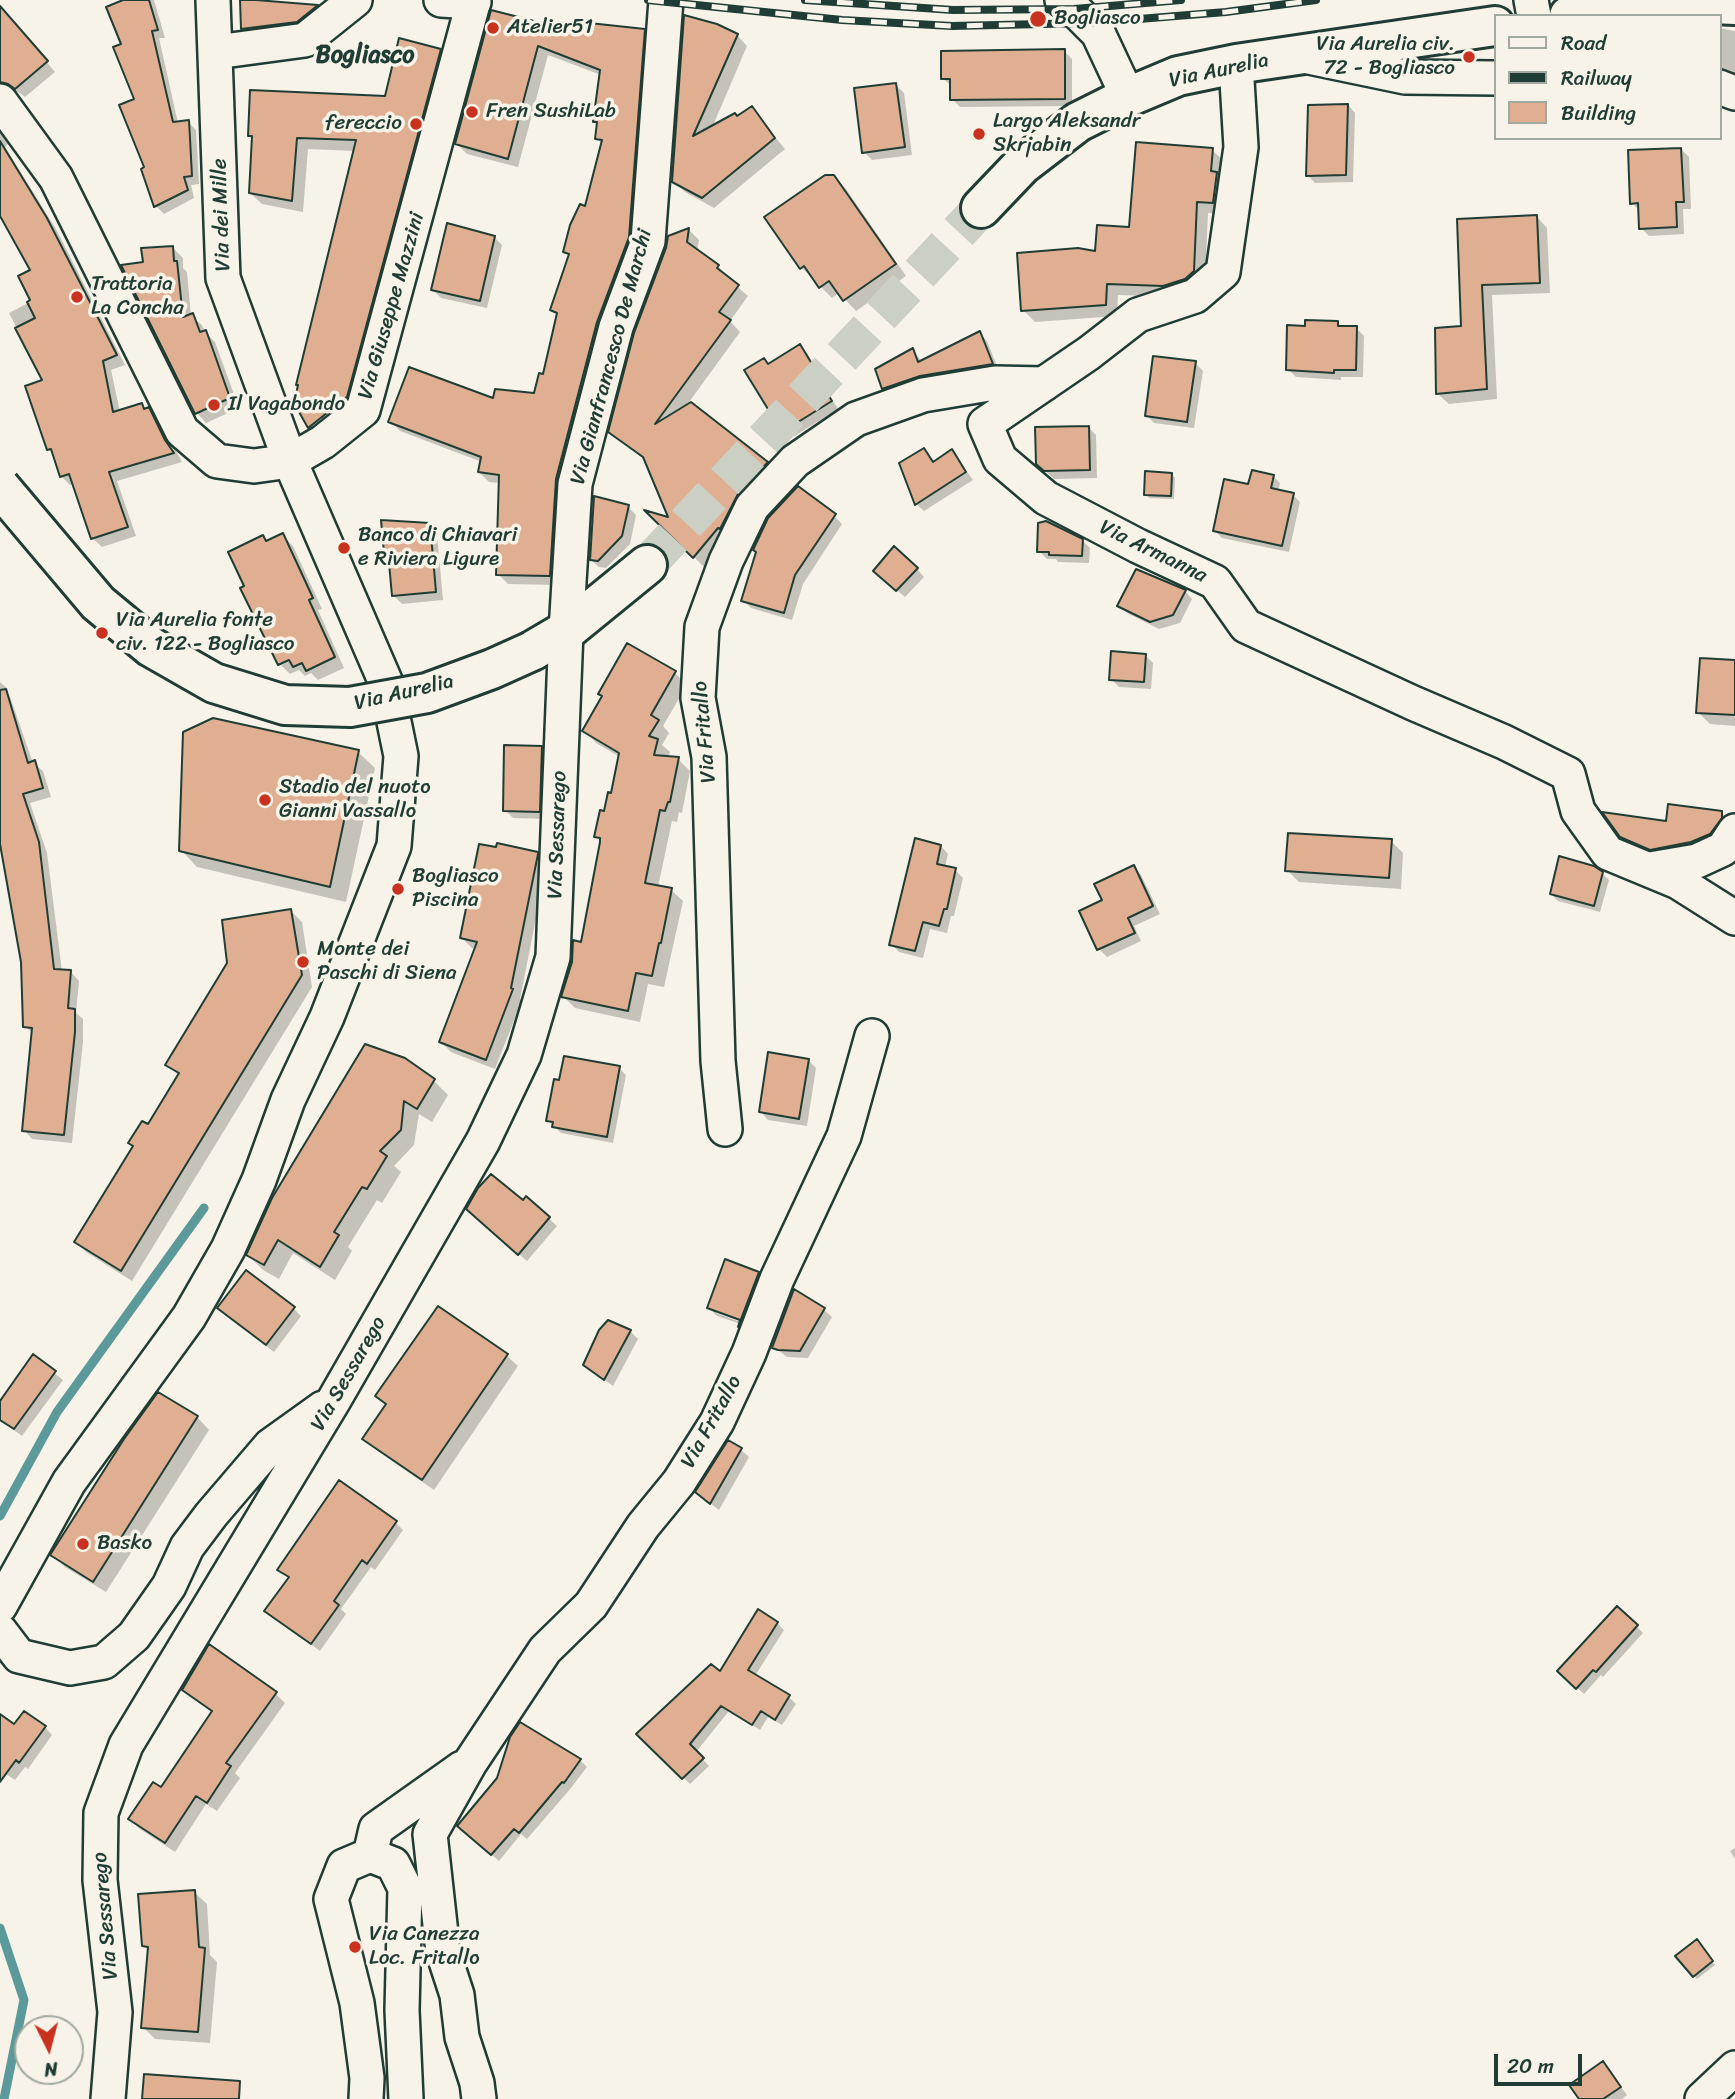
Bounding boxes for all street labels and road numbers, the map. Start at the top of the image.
street label: Via Aurelia [1167,48,1271,94]
street label: Via dei Mille [207,158,237,272]
street label: Via Giuseppe Mazzini [353,210,431,402]
street label: Via Gianfrancesco De Marchi [566,226,658,488]
street label: Via Armanna [1095,515,1211,589]
street label: Via Aurelia [352,669,456,717]
street label: Via Fritallo [688,680,722,784]
street label: Via Sessarego [543,771,573,899]
street label: Via Sessarego [306,1312,392,1436]
street label: Via Fritallo [676,1371,748,1473]
street label: Via Sessarego [88,1851,124,1981]

